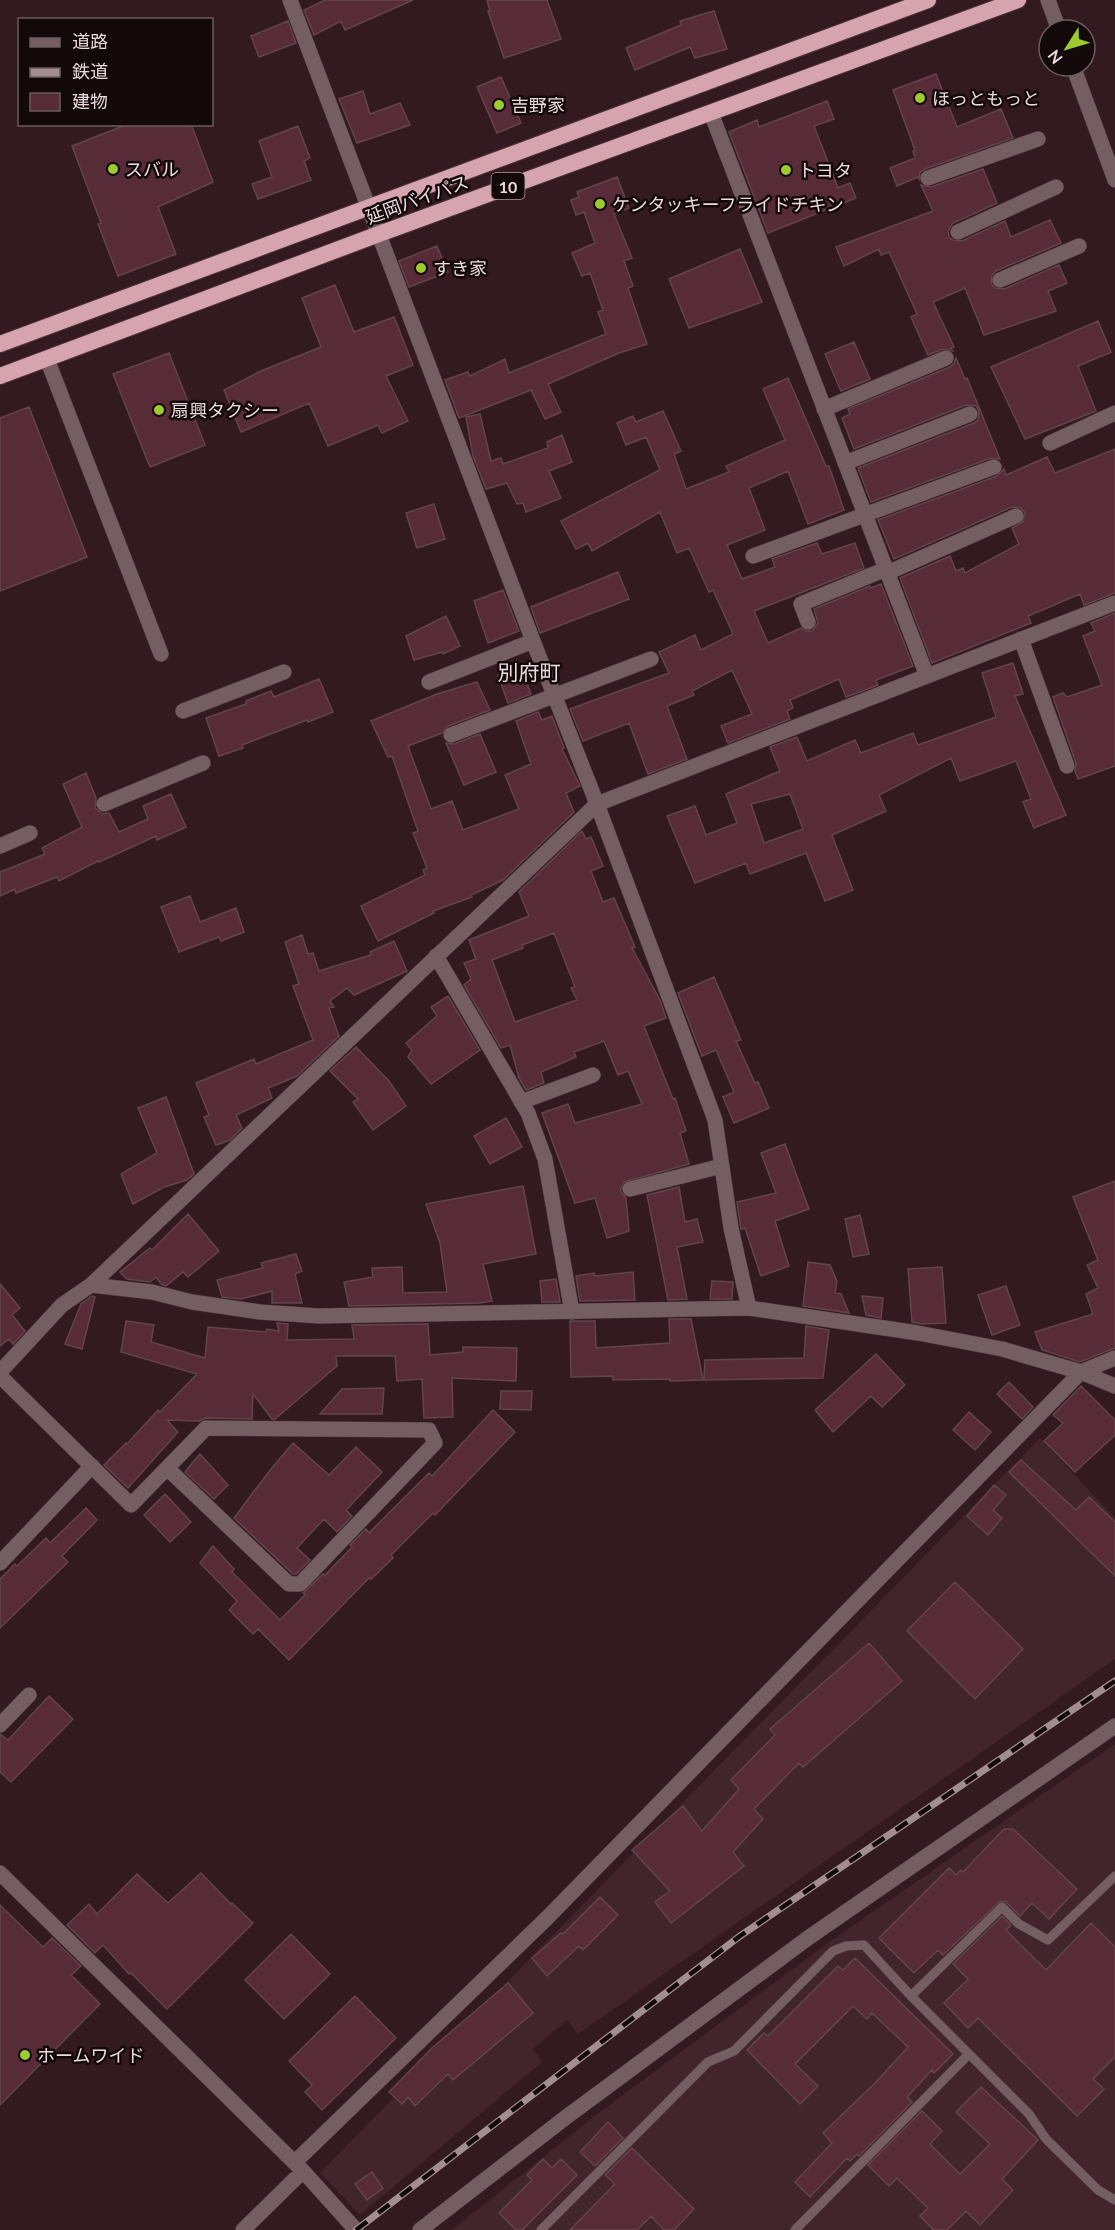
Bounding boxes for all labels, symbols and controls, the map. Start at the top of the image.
legend [18,18,213,126]
north arrow [1037,18,1097,78]
text: 道路 [72,30,108,52]
text: N [1043,47,1066,68]
text: 鉄道 [72,60,108,82]
place label: ほっともっと [932,87,1040,109]
text: 建物 [72,90,108,112]
marker: ほっともっと [913,91,927,105]
place label: 吉野家 [511,94,565,116]
marker: 吉野家 [492,98,506,112]
place label: スバル [125,158,179,180]
place label: トヨタ [798,159,852,181]
marker: スバル [106,162,120,176]
marker: トヨタ [779,163,793,177]
street label: 延岡バイパス [363,170,471,228]
road number: 10 [492,173,524,199]
place label: ケンタッキーフライドチキン [612,193,844,215]
marker: ケンタッキーフライドチキン [593,197,607,211]
place label: すき家 [433,257,487,279]
marker: すき家 [414,261,428,275]
place label: 扇興タクシー [171,399,279,421]
marker: 扇興タクシー [152,403,166,417]
district label: 別府町 [498,659,561,684]
place label: ホームワイド [37,2044,144,2066]
marker: ホームワイド [18,2048,32,2062]

